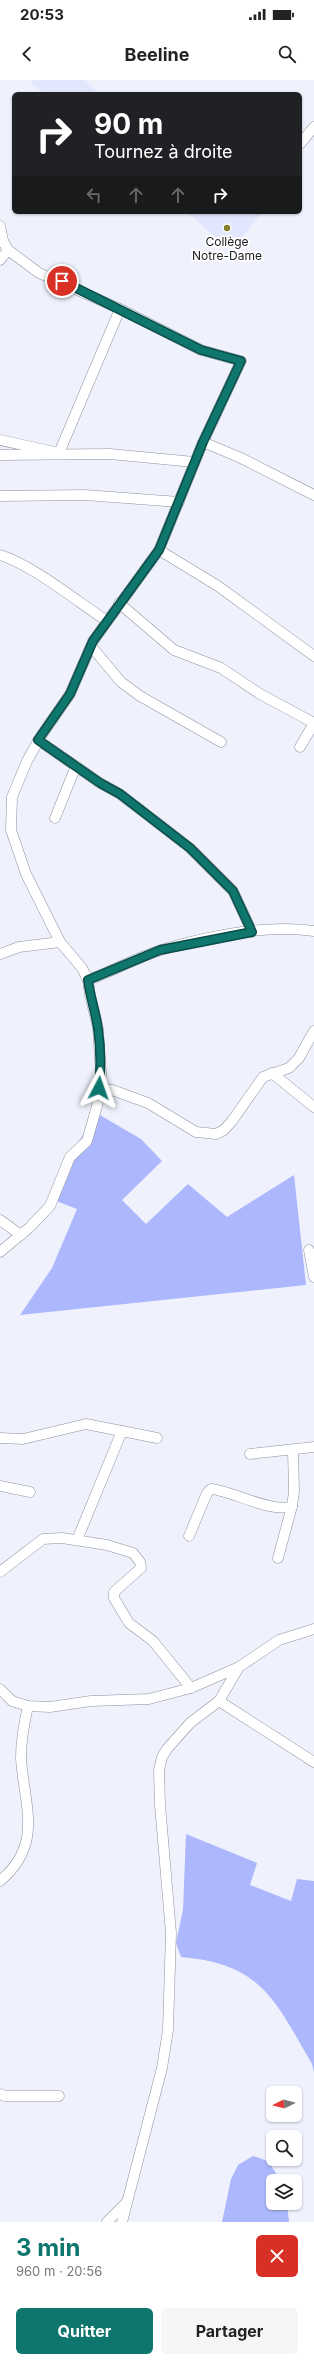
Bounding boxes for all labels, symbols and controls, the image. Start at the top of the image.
text: 20:53 [20,5,64,24]
icon: back [16,43,38,65]
icon: search [276,43,298,65]
text: Beeline [124,44,190,65]
text: 90 m [94,107,163,141]
icon: right [28,108,80,160]
text: Tournez à droite [94,141,233,162]
icon: left [83,184,105,206]
icon: ahead [125,184,147,206]
icon: ahead [167,184,189,206]
icon: right [209,184,231,206]
marker: Collège Notre-Dame [222,223,232,233]
place label: Collège Notre-Dame [192,234,262,263]
pin [45,264,79,298]
icon: arrive [51,270,73,292]
position arrow [78,1067,120,1109]
north arrow [266,2086,302,2122]
map controls [266,2086,302,2210]
button: search [266,2130,302,2166]
button: layers [266,2174,302,2210]
text: 3 min [16,2233,81,2262]
button: close [256,2235,298,2277]
text: 960 m · 20:56 [16,2263,102,2279]
button: Quitter [16,2308,153,2354]
button: Partager [161,2308,298,2354]

